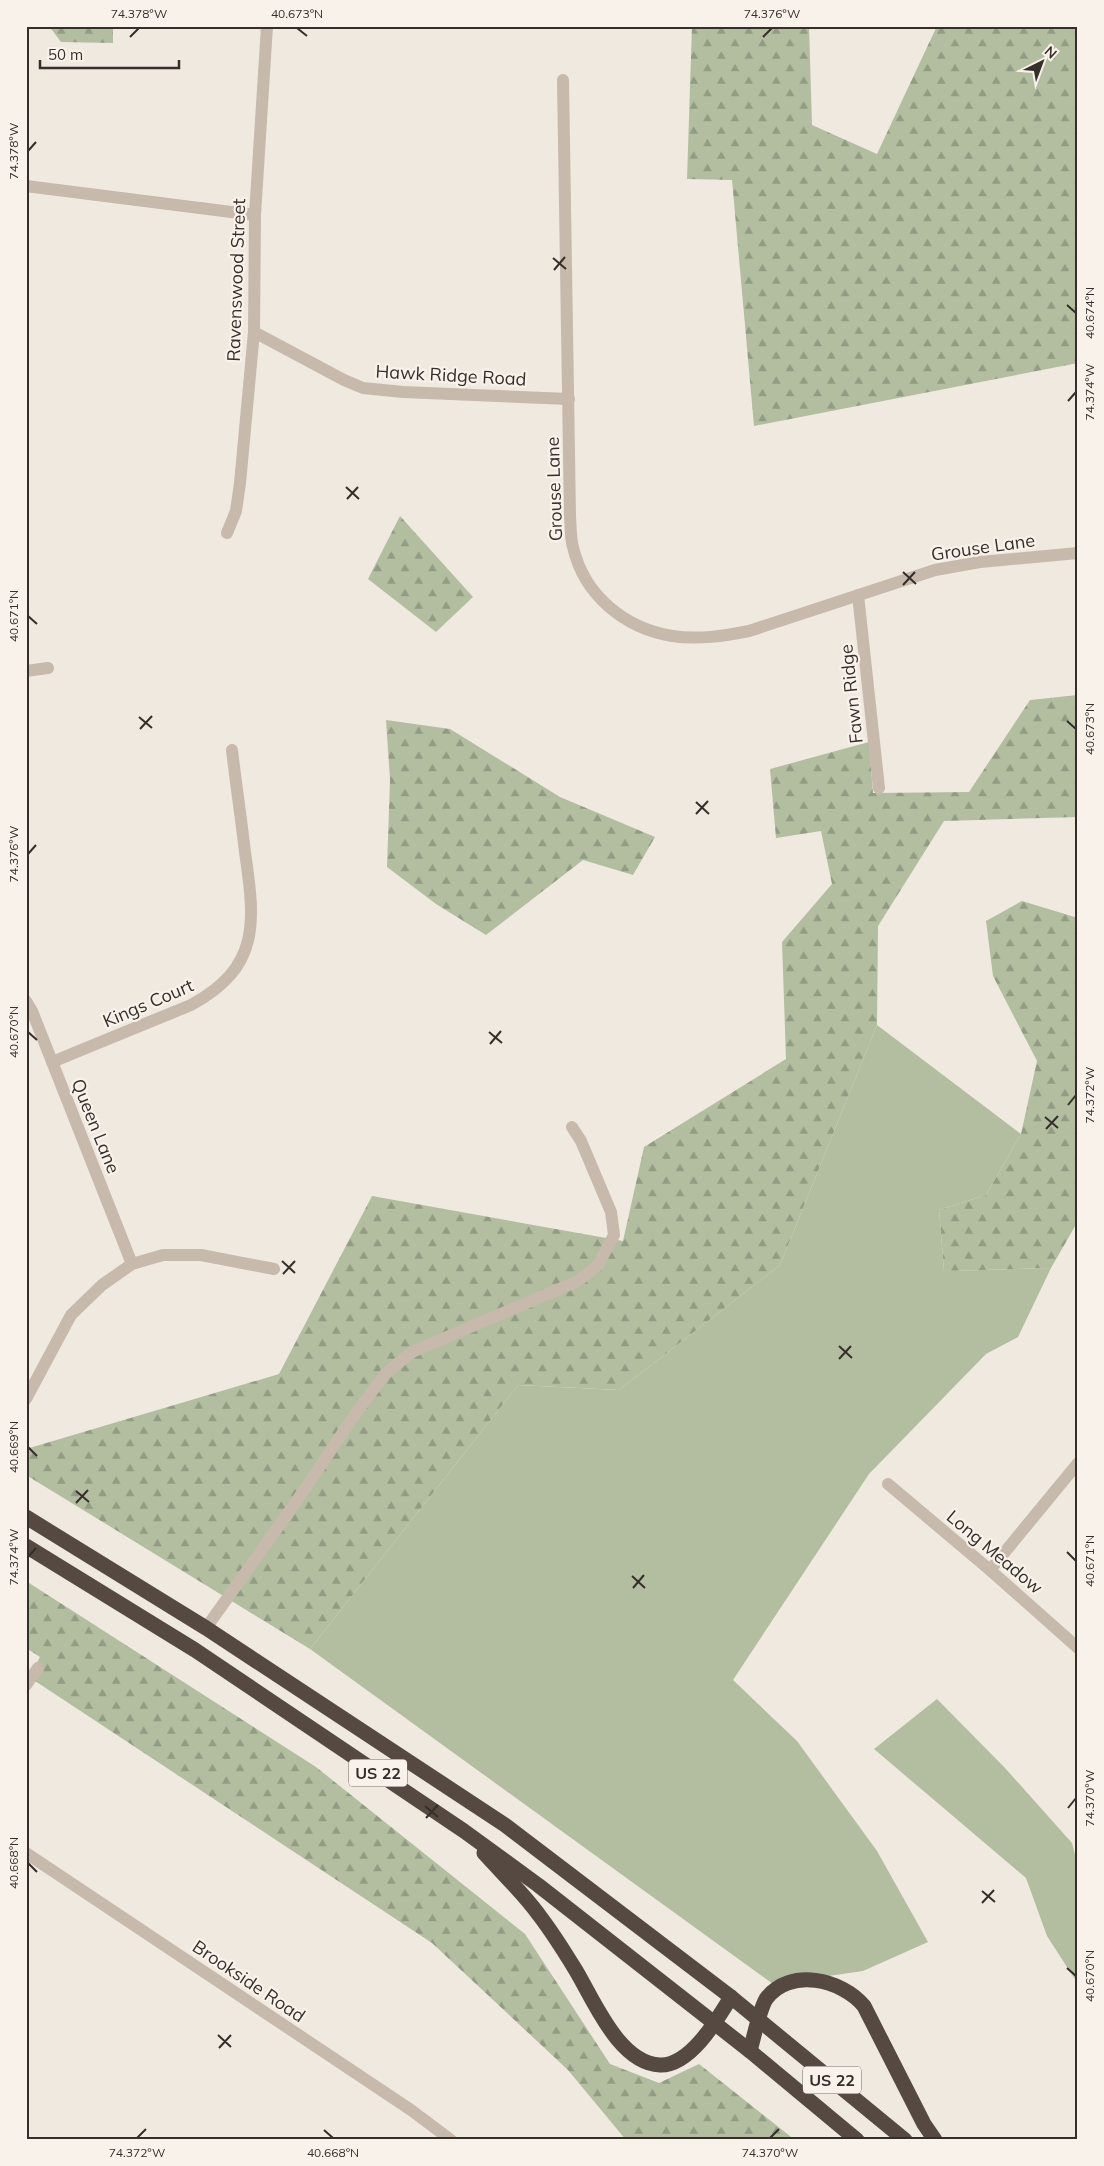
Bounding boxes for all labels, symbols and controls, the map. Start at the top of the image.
text: 74.378°W [111,6,167,21]
text: 40.673°N [271,6,323,21]
text: 74.376°W [744,6,800,21]
scale bar [40,38,179,70]
north arrow [1016,38,1066,88]
text: N [1041,42,1061,63]
text: 50 m [48,45,83,64]
text: 74.378°W [6,123,21,179]
street label: Ravenswood Street [222,198,250,362]
text: 40.674°N [1082,287,1097,339]
street label: Hawk Ridge Road [375,360,527,390]
text: 74.374°W [1082,364,1097,420]
street label: Grouse Lane [541,436,567,542]
street label: Grouse Lane [930,528,1036,566]
text: 40.671°N [6,590,21,642]
street label: Fawn Ridge [834,643,868,745]
text: 40.673°N [1082,703,1097,755]
text: 74.376°W [6,826,21,882]
street label: Kings Court [99,974,197,1032]
text: 40.670°N [6,1006,21,1058]
text: 74.372°W [1082,1067,1097,1123]
street label: Queen Lane [67,1075,125,1177]
text: 40.669°N [6,1421,21,1473]
street label: Long Meadow [942,1505,1048,1599]
text: 74.374°W [6,1529,21,1585]
text: 40.671°N [1082,1535,1097,1587]
road number: US 22 [349,1760,407,1786]
text: 74.370°W [1082,1770,1097,1826]
text: 40.668°N [6,1837,21,1889]
street label: Brookside Road [188,1935,310,2027]
text: 40.670°N [1082,1950,1097,2002]
road number: US 22 [803,2066,861,2094]
text: 74.372°W [109,2145,165,2160]
text: 40.668°N [307,2145,359,2160]
text: 74.370°W [742,2145,798,2160]

